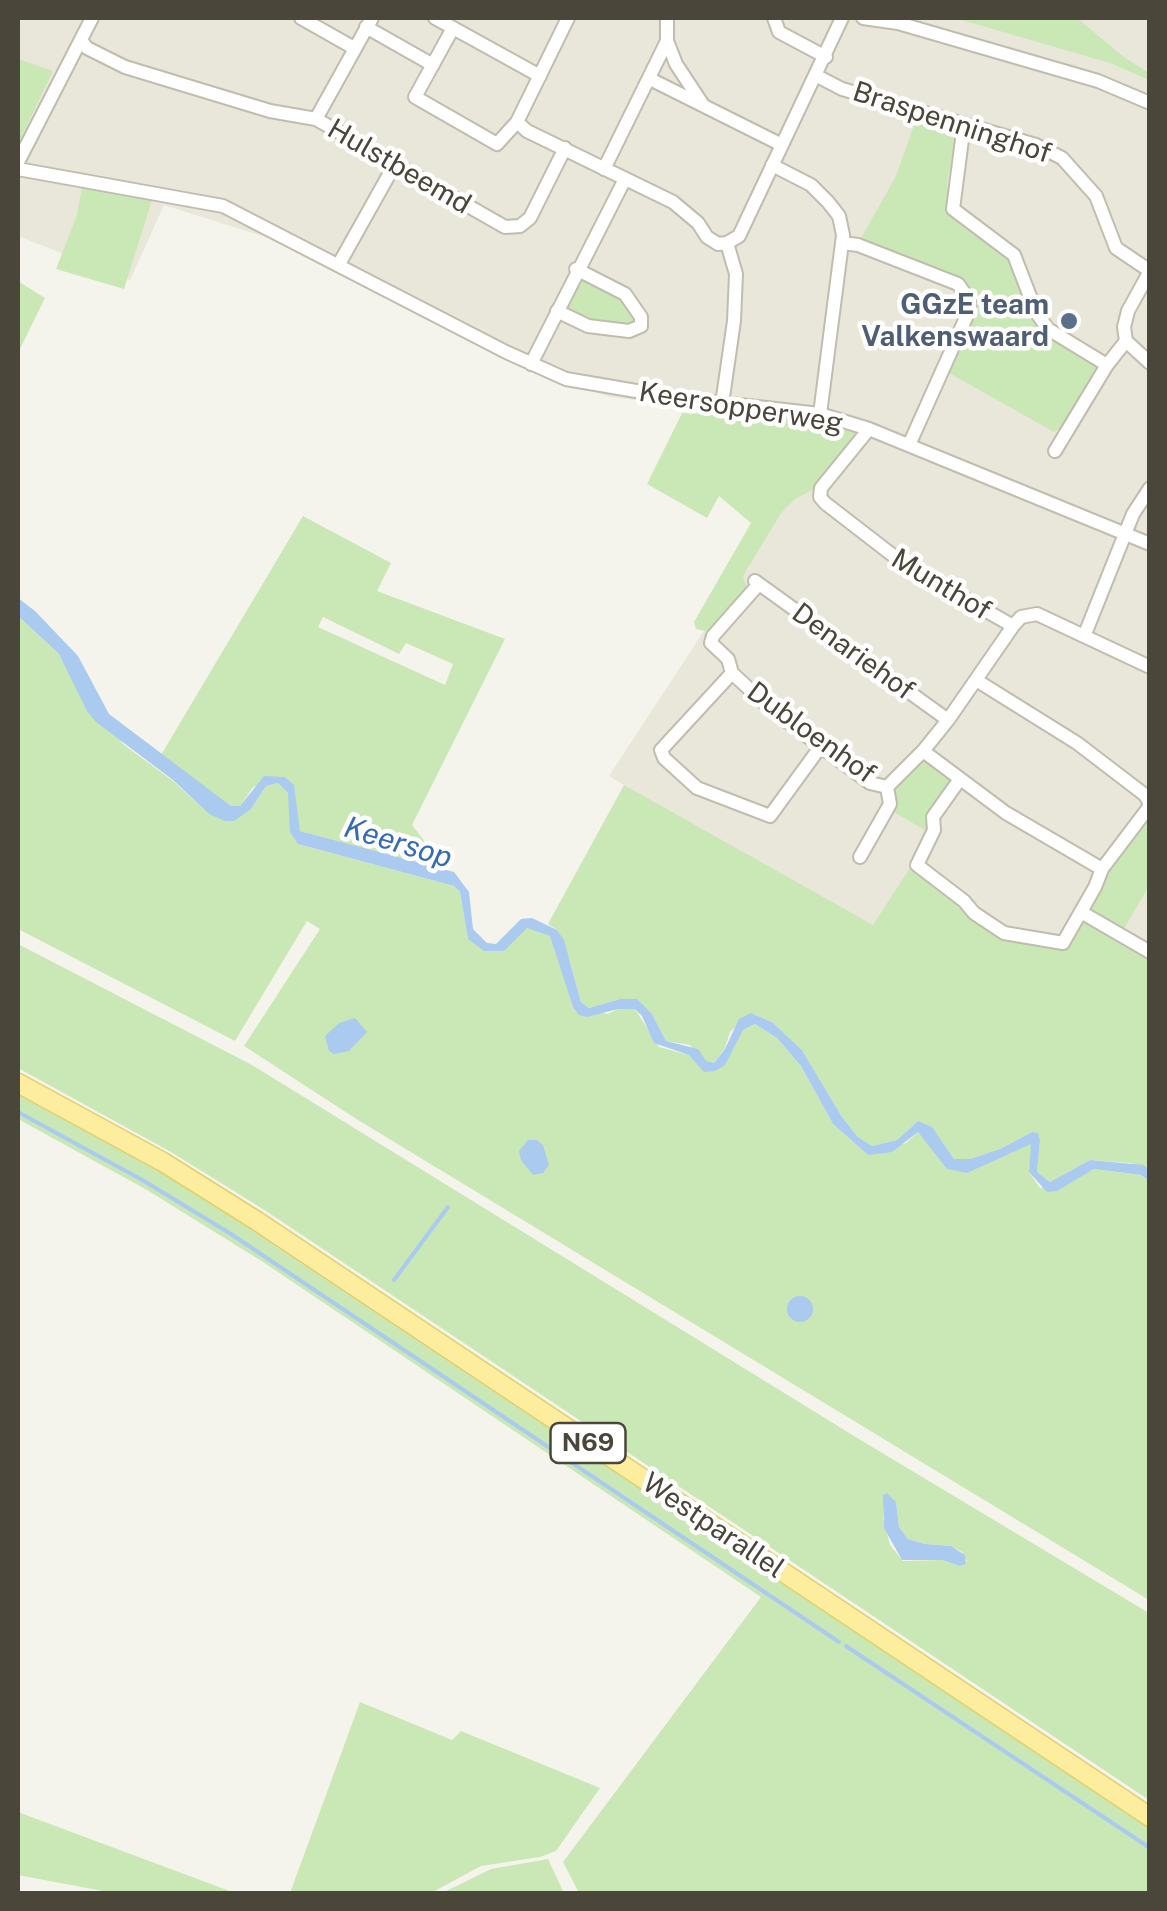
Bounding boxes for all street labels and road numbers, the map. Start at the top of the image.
street label: Braspenninghof [848,75,1056,171]
street label: Hulstbeemd [321,112,477,222]
street label: Keersopperweg [637,375,845,441]
street label: Munthof [885,542,997,628]
street label: Denariehof [785,596,921,708]
street label: Dubloenhof [740,675,882,791]
road number: N69 [550,1423,626,1463]
street label: Westparallel [636,1466,790,1586]

